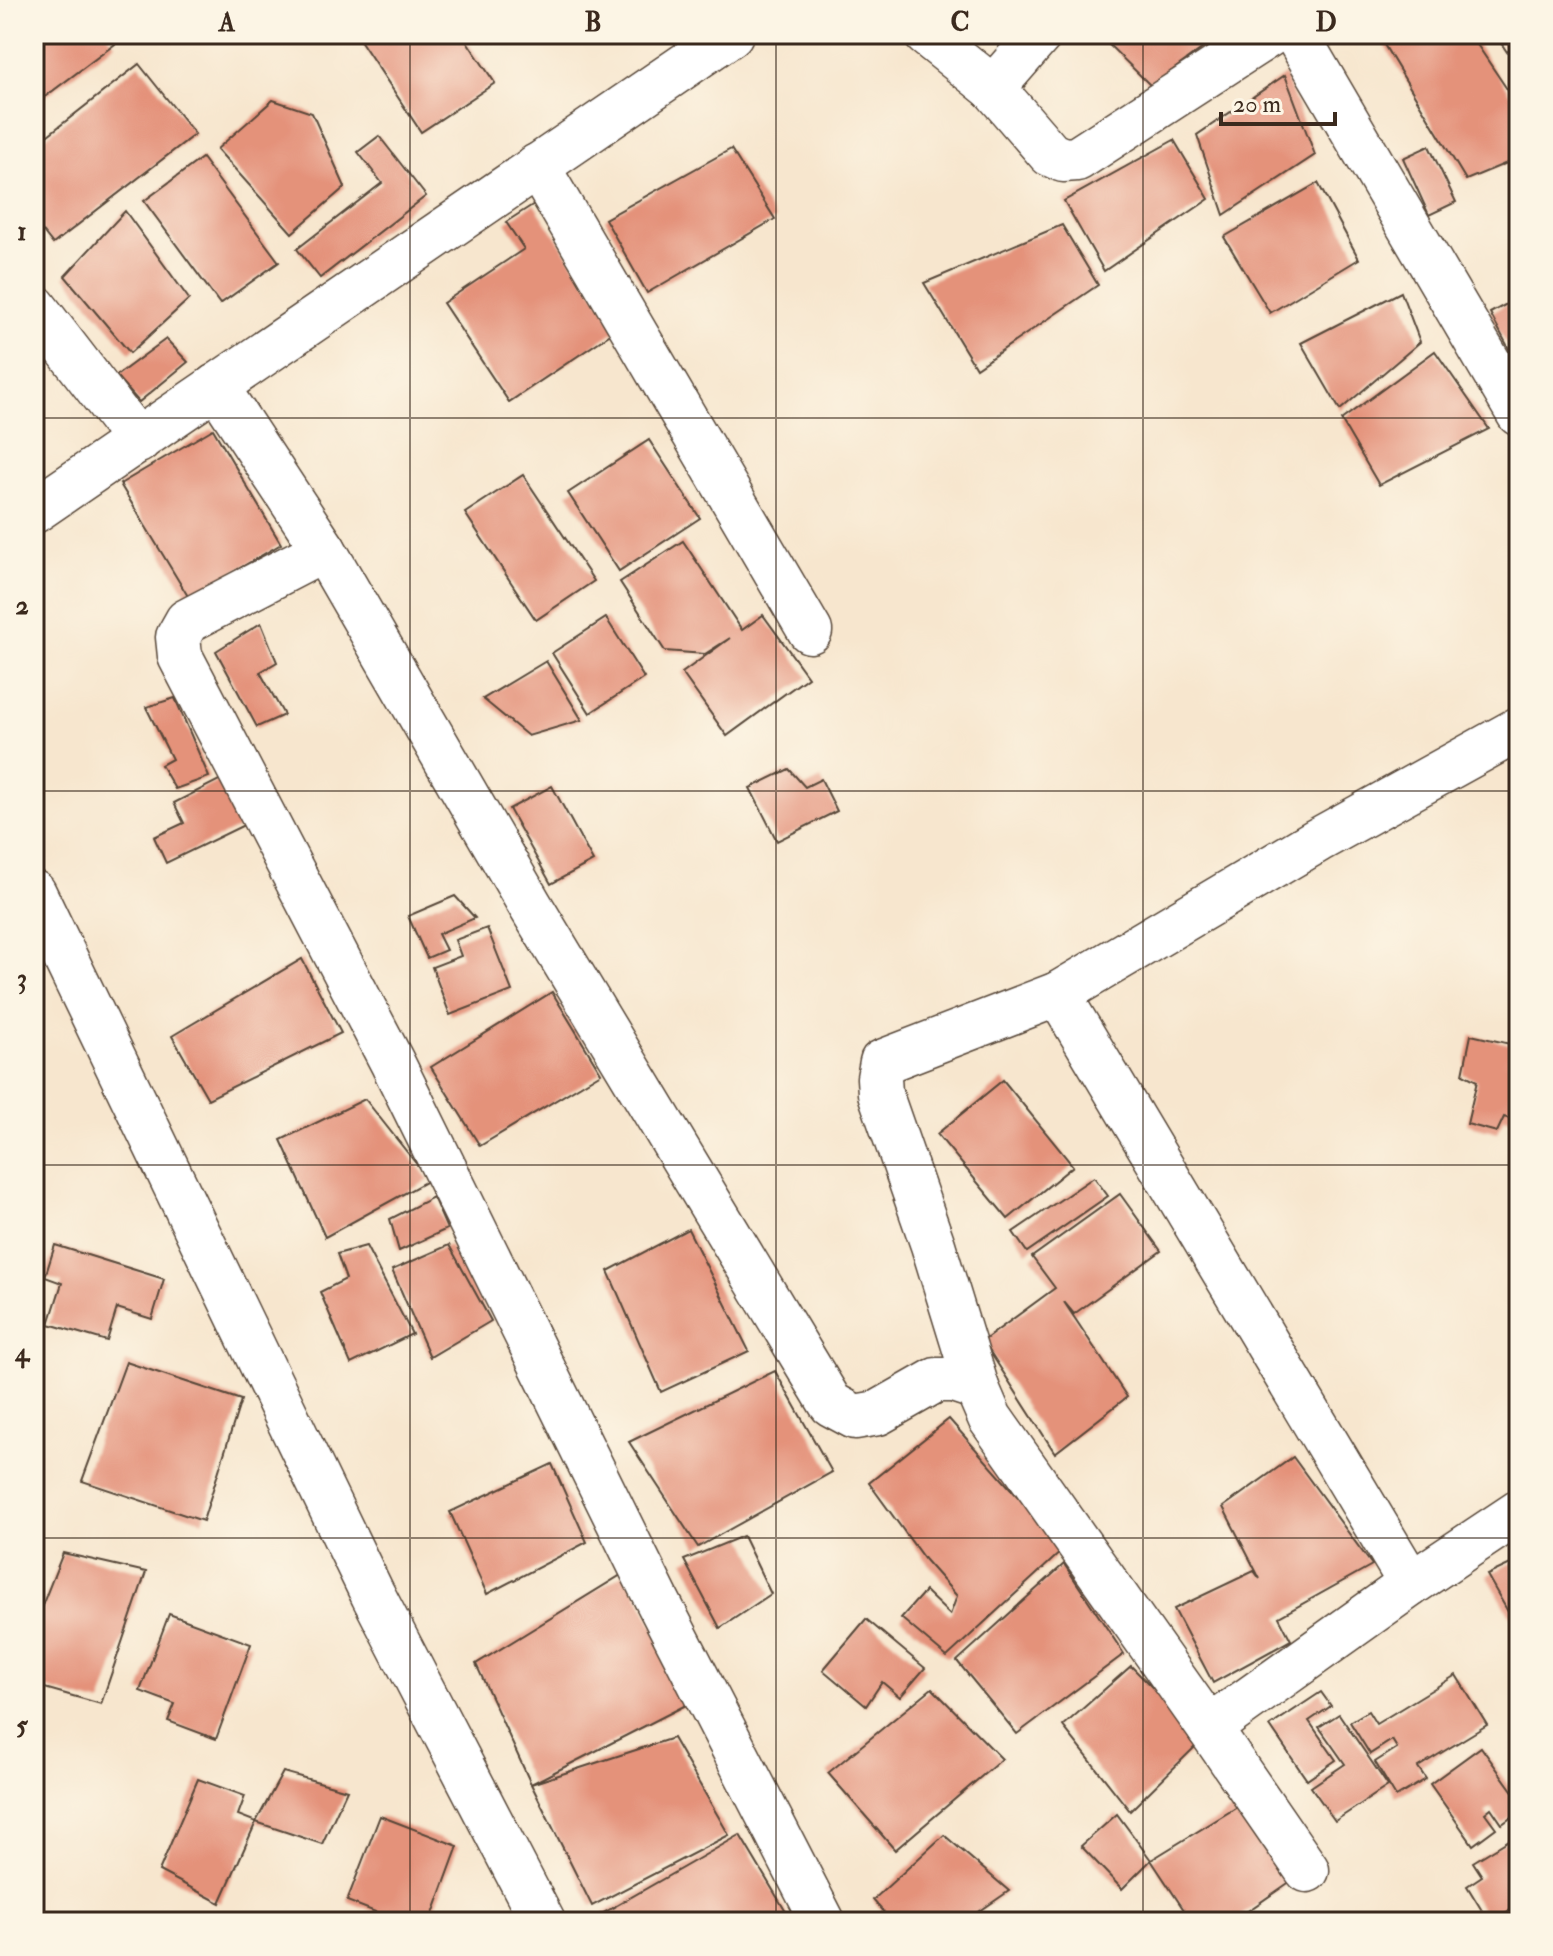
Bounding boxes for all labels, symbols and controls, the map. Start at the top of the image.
text: A [218,7,236,39]
text: B [584,7,602,39]
text: C [950,7,970,39]
text: D [1315,7,1337,39]
scale bar [1221,76,1335,126]
text: 20 m [1233,89,1282,120]
text: 1 [17,216,27,248]
text: 2 [15,590,29,622]
text: 3 [17,963,27,995]
text: 4 [14,1337,31,1369]
text: 5 [16,1710,28,1742]

